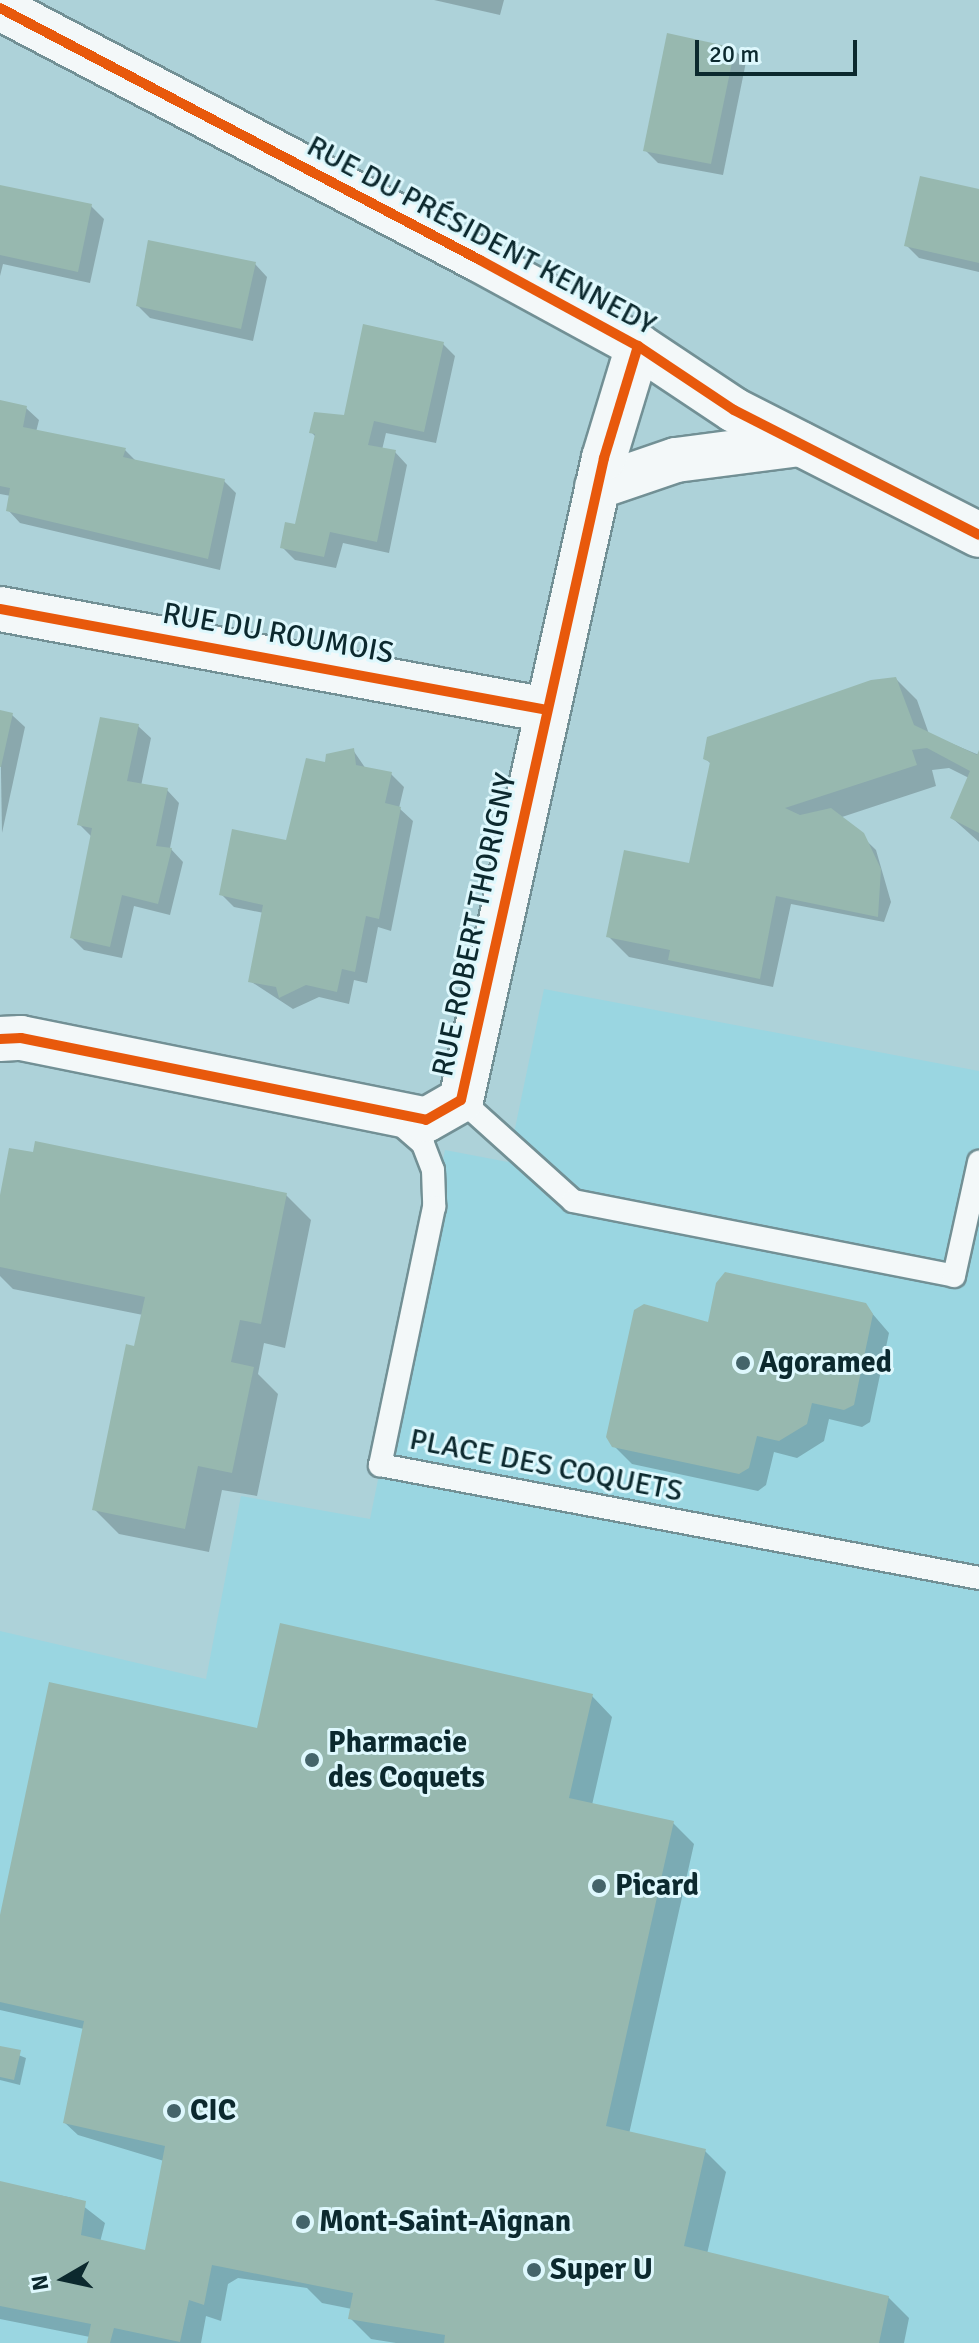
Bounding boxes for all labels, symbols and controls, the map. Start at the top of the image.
scale bar [699,24,861,74]
text: 20 m [709,39,759,69]
street label: RUE DU PRÉSIDENT KENNEDY [300,129,662,343]
street label: RUE DU ROUMOIS [160,596,396,672]
street label: RUE ROBERT THORIGNY [425,770,525,1080]
place label: Agoramed [759,1345,892,1381]
marker: Agoramed [734,1354,752,1372]
street label: PLACE DES COQUETS [406,1422,686,1510]
place label: Pharmacie des Coquets [328,1725,485,1796]
marker: Pharmacie des Coquets [303,1751,321,1769]
place label: Picard [615,1868,699,1904]
marker: Picard [590,1877,608,1895]
place label: CIC [190,2093,236,2129]
marker: CIC [165,2102,183,2120]
place label: Mont-Saint-Aignan [319,2204,571,2240]
marker: Mont-Saint-Aignan [294,2213,312,2231]
north arrow [24,2239,104,2319]
place label: Super U [550,2252,653,2288]
marker: Super U [525,2261,543,2279]
text: N [25,2273,54,2293]

